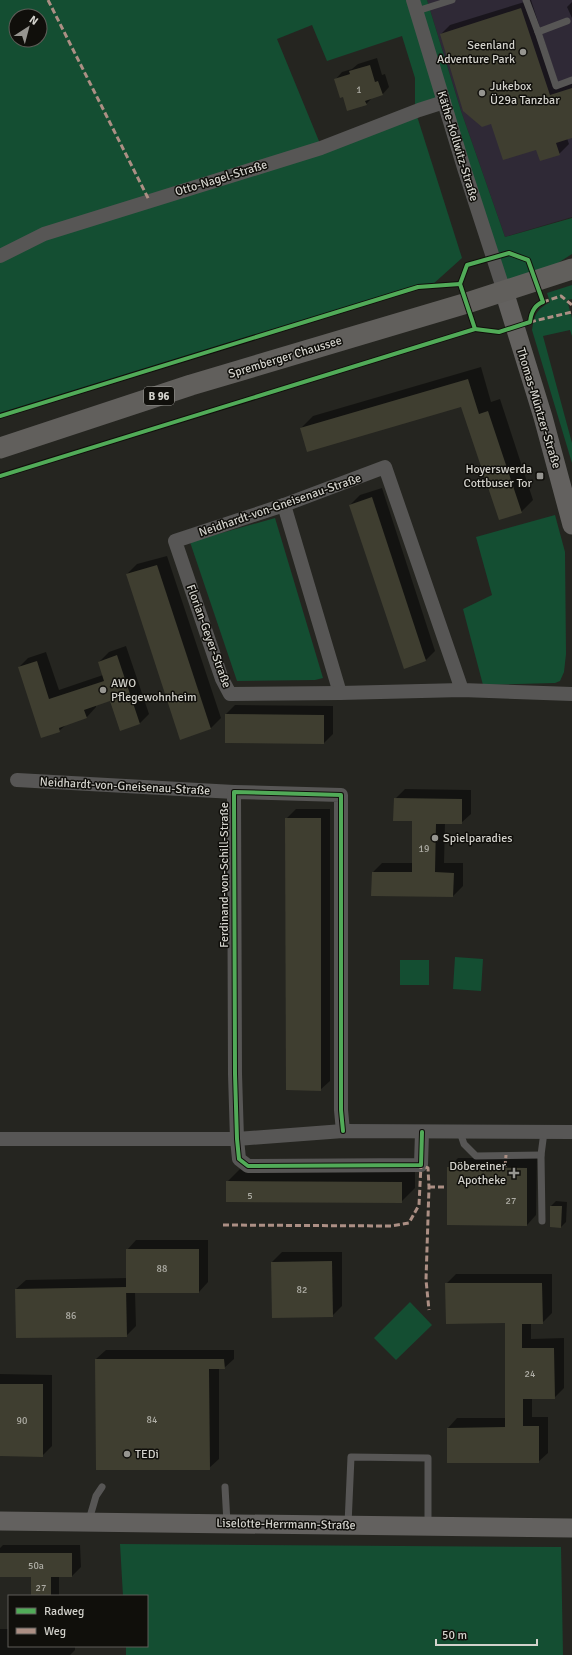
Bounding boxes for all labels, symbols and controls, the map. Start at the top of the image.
north arrow [8,8,48,48]
text: N [27,13,41,28]
place label: Seenland Adventure Park [437,38,515,67]
marker: Seenland Adventure Park [518,47,528,57]
place label: Jukebox Ü29a Tanzbar [490,79,560,108]
house number: 1 [356,84,362,96]
marker: Jukebox Ü29a Tanzbar [477,88,487,98]
street label: Käthe-Kollwitz-Straße [434,89,481,203]
street label: Otto-Nagel-Straße [173,157,269,200]
street label: Spremberger Chaussee [227,333,344,382]
street label: Thomas-Müntzer-Straße [513,346,564,470]
road number: B 96 [144,387,174,405]
place label: Hoyerswerda Cottbuser Tor [464,462,533,491]
street label: Neidhardt-von-Gneisenau-Straße [197,471,363,540]
marker: Hoyerswerda Cottbuser Tor [535,471,545,481]
street label: Florian-Geyer-Straße [183,582,234,690]
place label: AWO Pflegewohnheim [111,676,197,705]
marker: AWO Pflegewohnheim [98,685,108,695]
street label: Neidhardt-von-Gneisenau-Straße [39,775,211,798]
street label: Ferdinand-von-Schill-Straße [217,802,232,948]
place label: Spielparadies [443,831,512,846]
marker: Spielparadies [430,833,440,843]
house number: 19 [419,843,429,855]
place label: Döbereiner Apotheke [449,1159,507,1188]
marker: Döbereiner Apotheke [509,1168,519,1178]
house number: 5 [247,1190,253,1202]
house number: 27 [506,1195,516,1207]
house number: 88 [157,1263,167,1275]
house number: 82 [297,1284,307,1296]
house number: 86 [66,1310,76,1322]
house number: 24 [525,1368,536,1380]
house number: 84 [147,1414,158,1426]
house number: 90 [17,1415,27,1427]
place label: TEDi [135,1447,159,1462]
marker: TEDi [122,1449,132,1459]
street label: Liselotte-Herrmann-Straße [216,1516,356,1533]
house number: 50a [28,1560,44,1572]
house number: 27 [36,1582,46,1594]
legend [8,1595,148,1647]
text: Radweg [44,1604,84,1619]
scale bar [436,1621,537,1647]
text: Weg [44,1624,66,1639]
text: 50 m [442,1628,467,1643]

